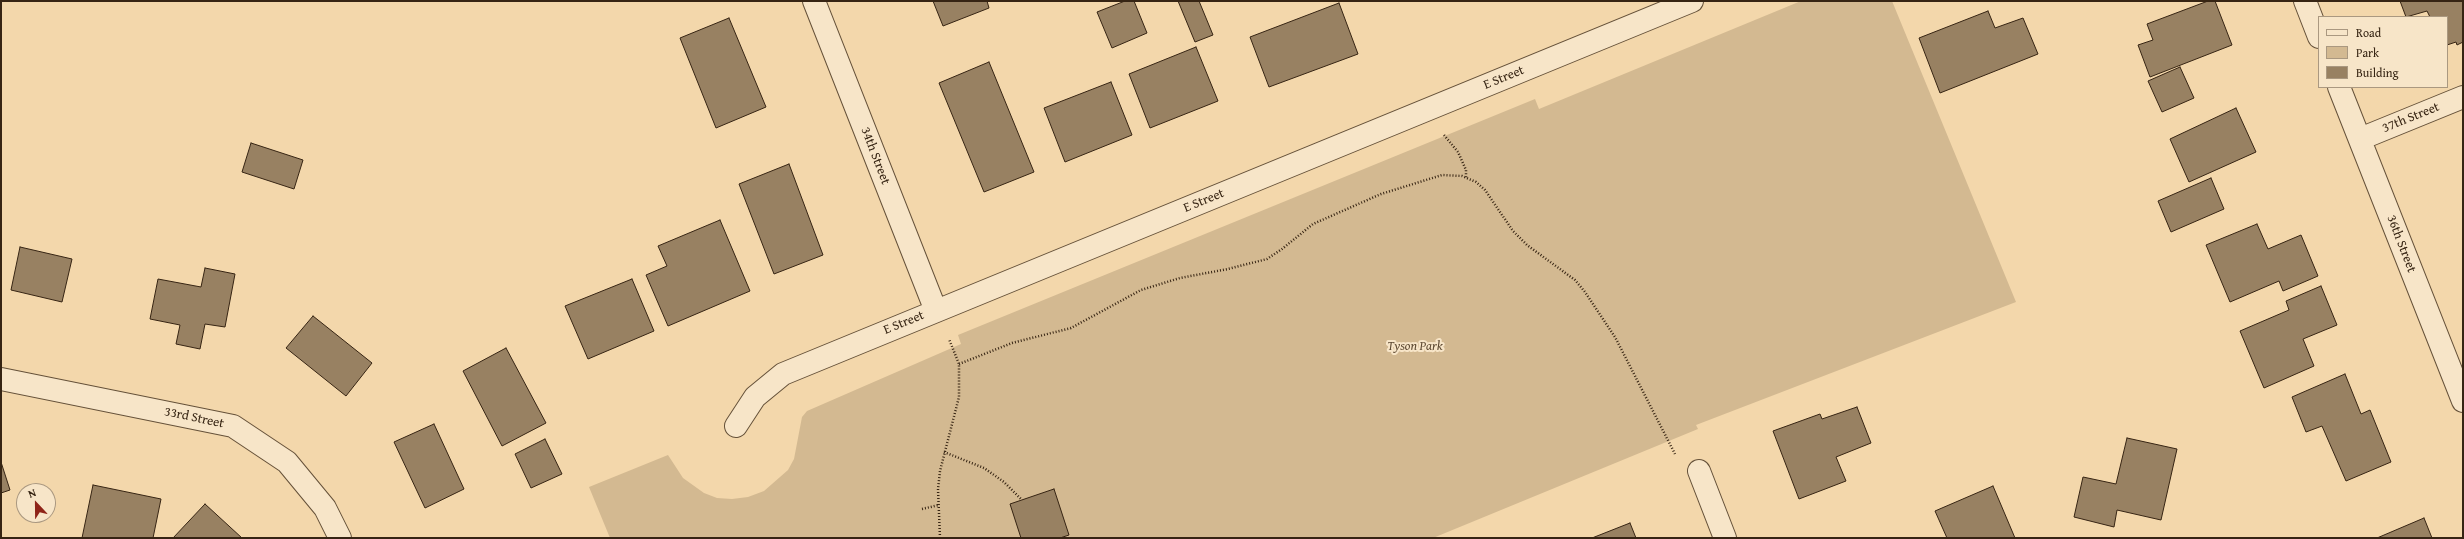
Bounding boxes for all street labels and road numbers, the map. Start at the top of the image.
street label: E Street [1481,63,1527,93]
street label: 37th Street [2380,100,2442,136]
street label: 34th Street [857,125,893,187]
street label: E Street [1181,186,1227,216]
street label: 36th Street [2383,213,2419,275]
street label: E Street [881,308,927,338]
street label: 33rd Street [163,404,225,432]

